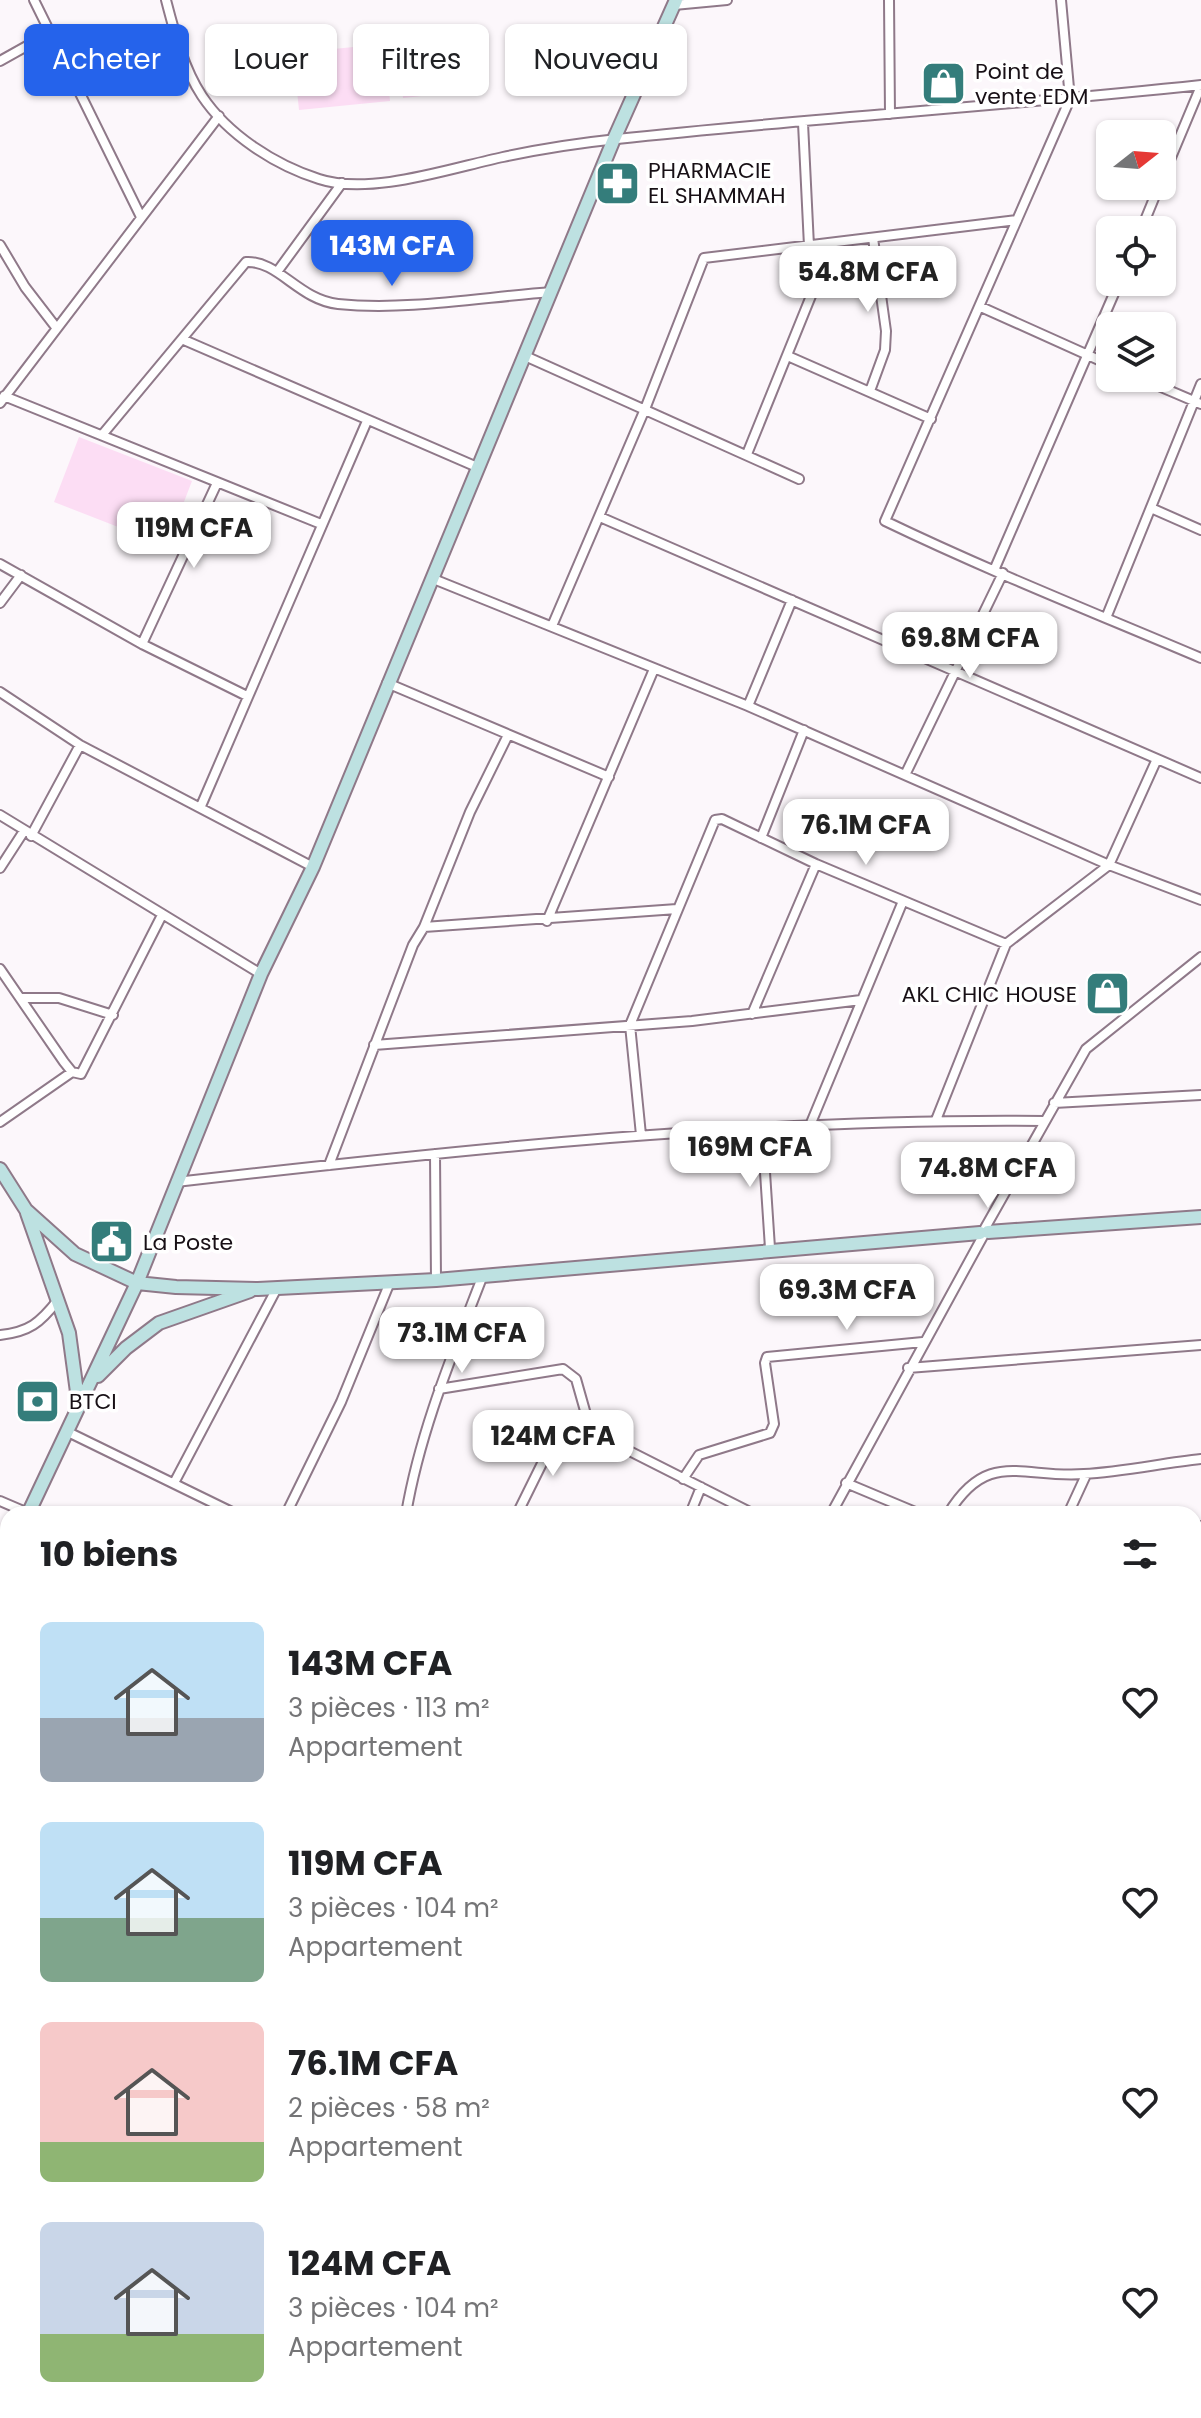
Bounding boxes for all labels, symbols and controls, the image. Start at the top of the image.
chip: Acheter [24,24,189,96]
chip: Louer [205,24,337,96]
chip: Filtres [353,24,489,96]
chip: Nouveau [505,24,687,96]
place label: Point de vente EDM [975,56,1088,112]
shop icon: Point de vente EDM [920,60,968,108]
north arrow [1096,120,1176,200]
map controls [1096,120,1176,392]
place label: PHARMACIE EL SHAMMAH [648,155,786,211]
pharmacy icon: PHARMACIE EL SHAMMAH [593,159,641,207]
button: locate [1096,216,1176,296]
pin: 143M CFA [309,220,475,288]
text: 143M CFA [329,228,455,264]
pin: 54.8M CFA [776,246,960,314]
text: 54.8M CFA [797,254,939,290]
button: layers [1096,312,1176,392]
pin: 119M CFA [111,502,277,570]
text: 119M CFA [135,510,253,546]
pin: 69.8M CFA [878,612,1062,680]
text: 69.8M CFA [900,620,1040,656]
pin: 76.1M CFA [774,799,958,867]
text: 76.1M CFA [801,807,931,843]
shop icon: AKL CHIC HOUSE [1084,970,1132,1018]
place label: AKL CHIC HOUSE [902,979,1077,1010]
pin: 169M CFA [667,1121,833,1189]
text: 169M CFA [688,1129,812,1165]
pin: 74.8M CFA [896,1142,1080,1210]
text: 74.8M CFA [919,1150,1057,1186]
public building icon: La Poste [88,1218,136,1266]
place label: La Poste [143,1227,233,1258]
pin: 69.3M CFA [755,1264,939,1332]
text: 69.3M CFA [778,1272,916,1308]
pin: 73.1M CFA [370,1307,554,1375]
text: 73.1M CFA [397,1315,527,1351]
bank icon: BTCI [14,1377,62,1425]
place label: BTCI [69,1386,117,1417]
pin: 124M CFA [470,1410,636,1478]
text: 124M CFA [491,1418,615,1454]
text: 10 biens [40,1530,178,1578]
icon: filters [1118,1532,1162,1576]
text: 143M CFA [288,1639,452,1687]
icon: home [104,1654,200,1750]
icon: heart [1118,1680,1162,1724]
text: 3 pièces · 113 m² [288,1690,489,1726]
text: Appartement [288,1729,463,1765]
text: 119M CFA [288,1839,442,1887]
icon: home [104,1854,200,1950]
icon: heart [1118,1880,1162,1924]
text: 3 pièces · 104 m² [288,1890,499,1926]
text: Appartement [288,1929,463,1965]
text: 76.1M CFA [288,2039,458,2087]
icon: home [104,2054,200,2150]
icon: heart [1118,2080,1162,2124]
text: 2 pièces · 58 m² [288,2090,490,2126]
text: Appartement [288,2129,463,2165]
text: 124M CFA [288,2239,451,2287]
icon: home [104,2254,200,2350]
icon: heart [1118,2280,1162,2324]
text: 3 pièces · 104 m² [288,2290,499,2326]
text: Appartement [288,2329,463,2365]

